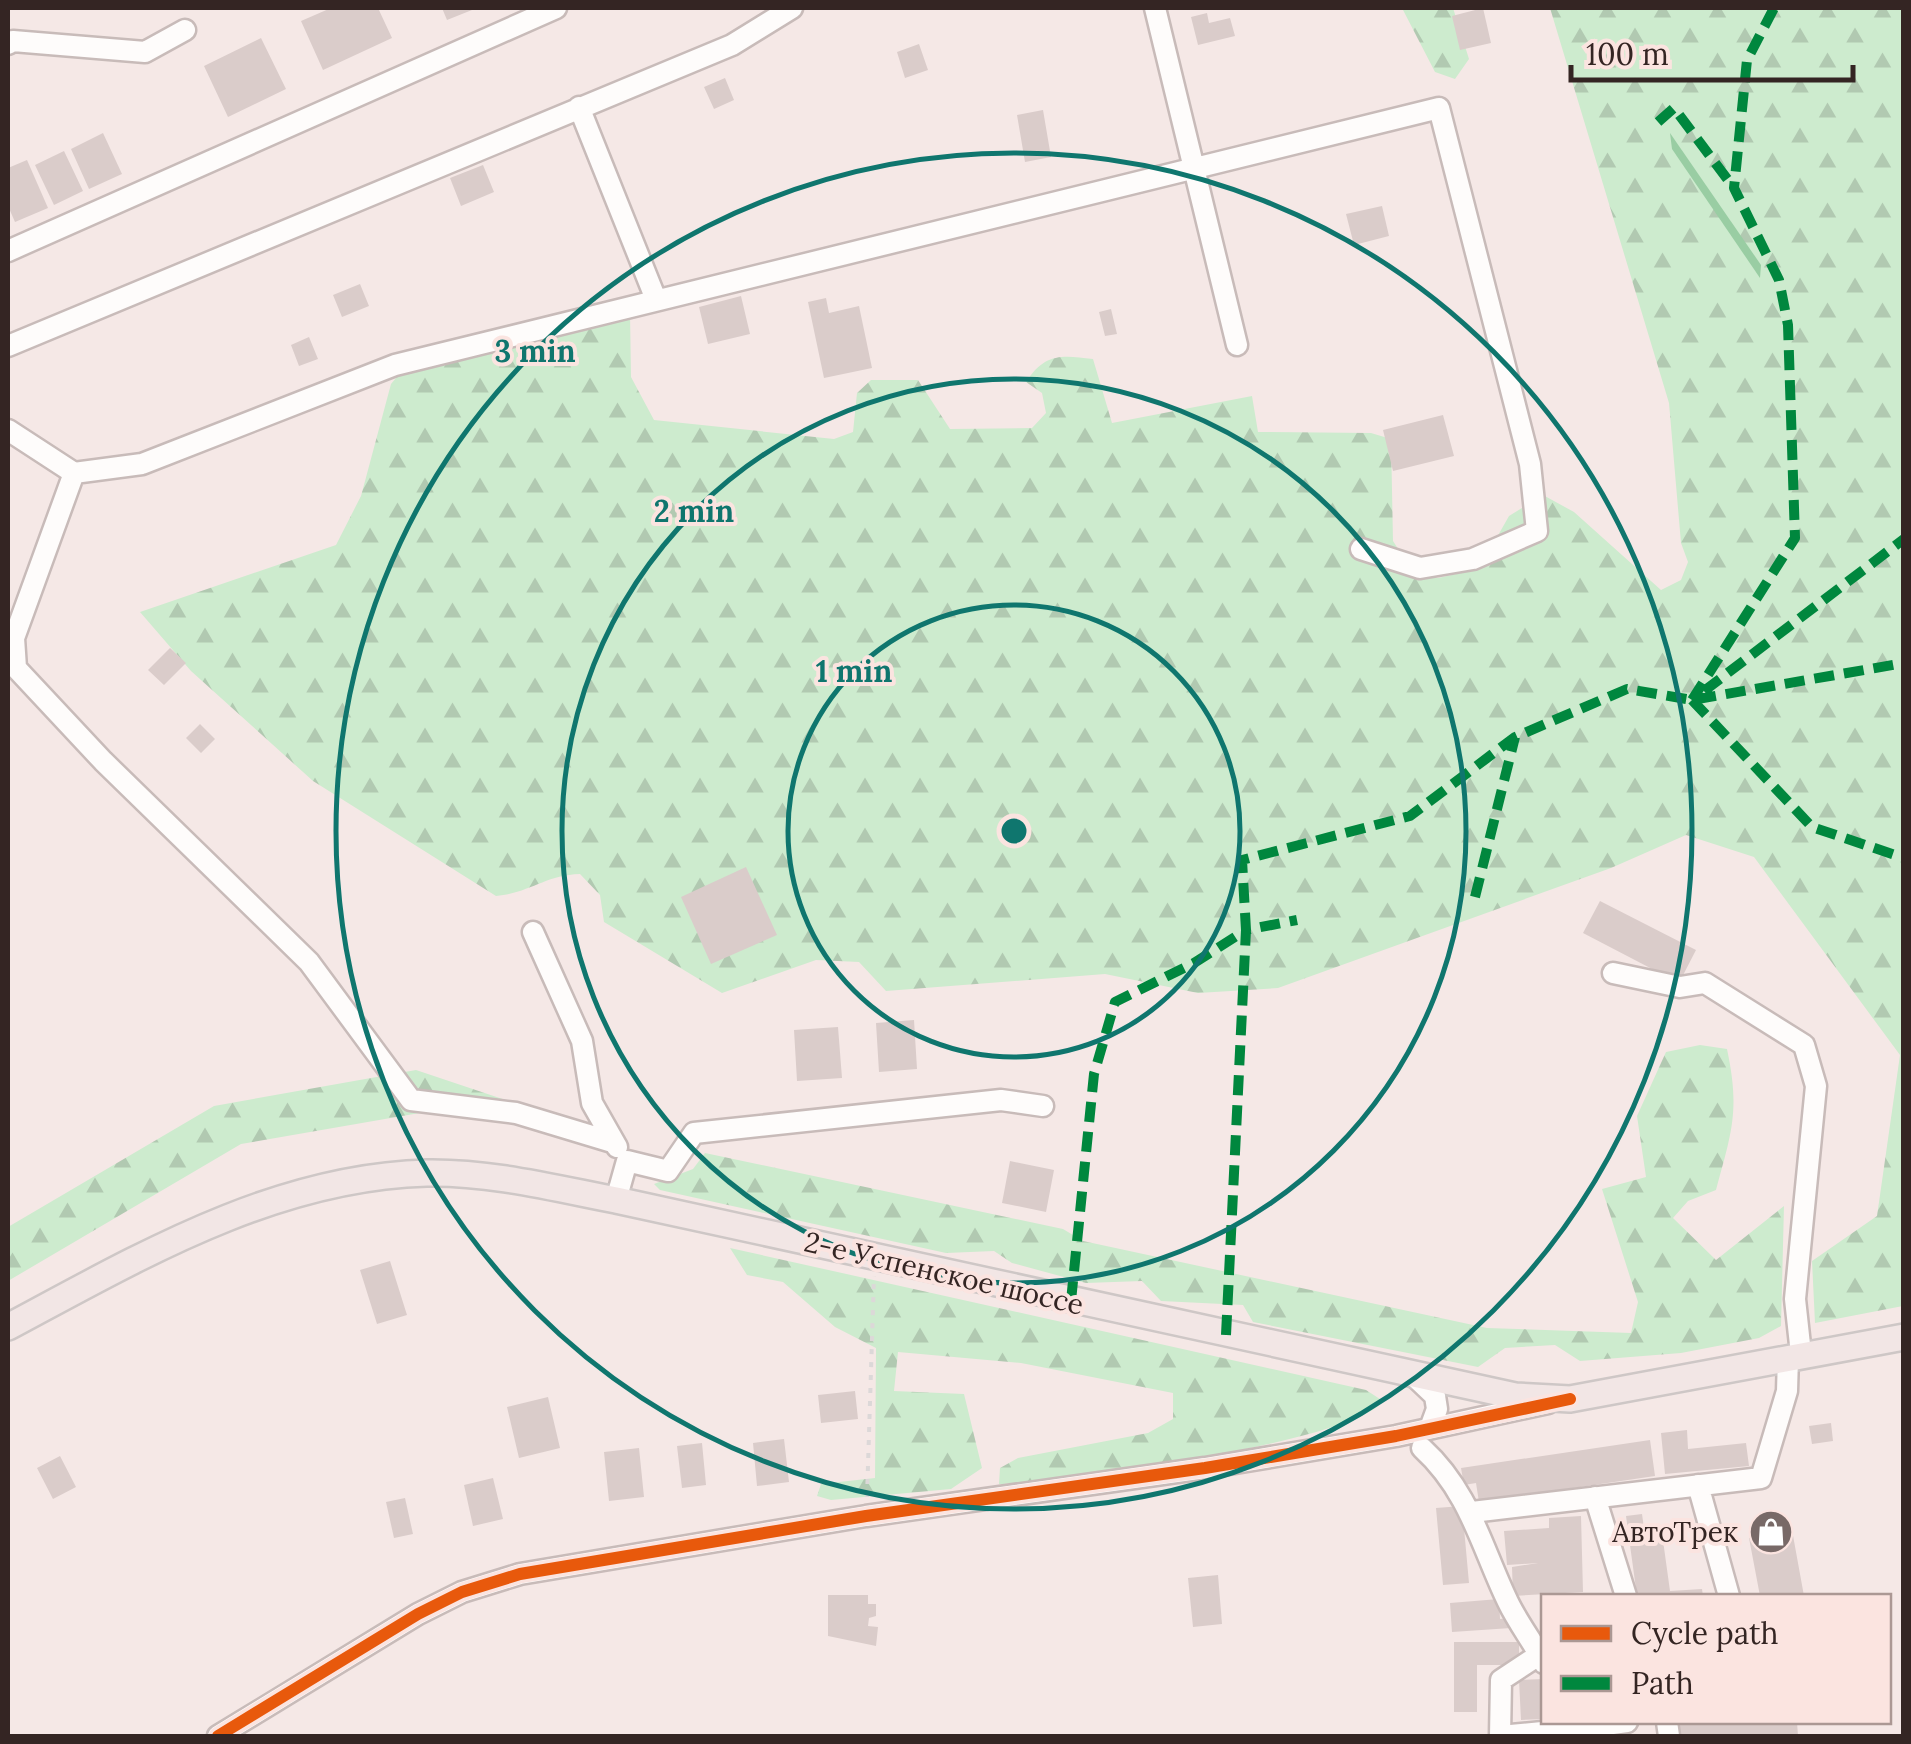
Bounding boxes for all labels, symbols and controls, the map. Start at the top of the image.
scale bar [1571,20,1854,82]
text: 100 m [1586,35,1669,73]
text: 3 min [494,332,576,370]
text: 2 min [654,492,734,530]
text: 1 min [816,652,892,690]
centre of rings [996,813,1032,849]
street label: 2-е Успенское шоссе [801,1223,1087,1323]
shop icon: АвтоТрек [1748,1509,1794,1555]
place label: АвтоТрек [1611,1514,1738,1550]
legend [1541,1594,1891,1724]
text: Cycle path [1631,1614,1779,1653]
text: Path [1631,1664,1694,1702]

